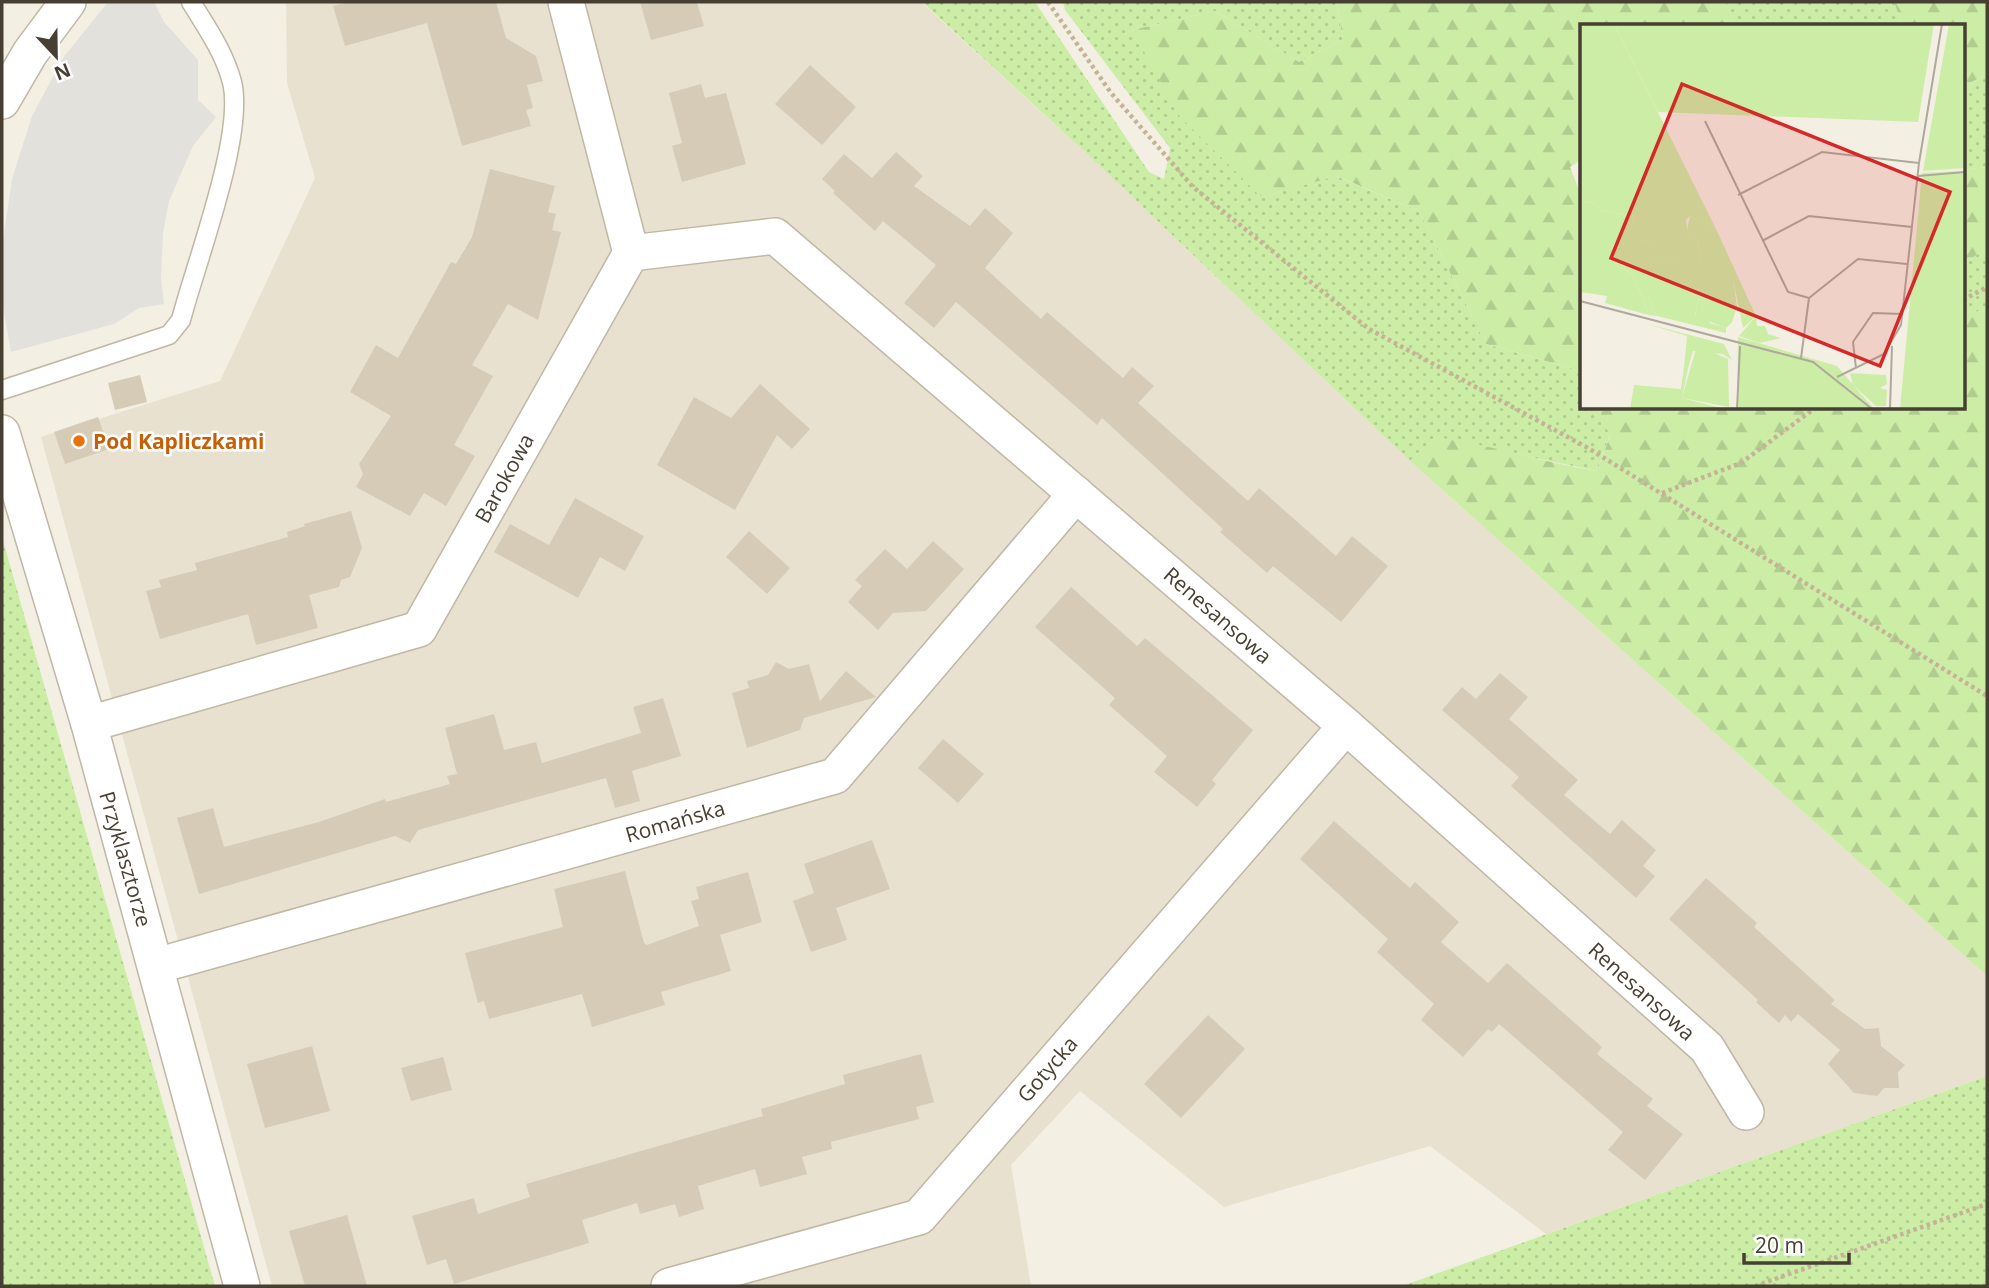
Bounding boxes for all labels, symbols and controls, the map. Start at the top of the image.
north arrow [21,21,91,91]
inset map [1580,24,1965,410]
text: N [50,57,74,87]
place label: Pod Kapliczkami [93,427,264,455]
street label: Barokowa [468,428,540,528]
marker: Pod Kapliczkami [71,433,87,449]
street label: Renesansowa [1158,560,1278,670]
street label: Przyklasztorze [93,788,159,930]
street label: Romańska [622,793,728,849]
street label: Renesansowa [1583,936,1701,1046]
street label: Gotycka [1011,1030,1083,1108]
scale bar [1744,1222,1849,1266]
text: 20 m [1755,1231,1804,1259]

